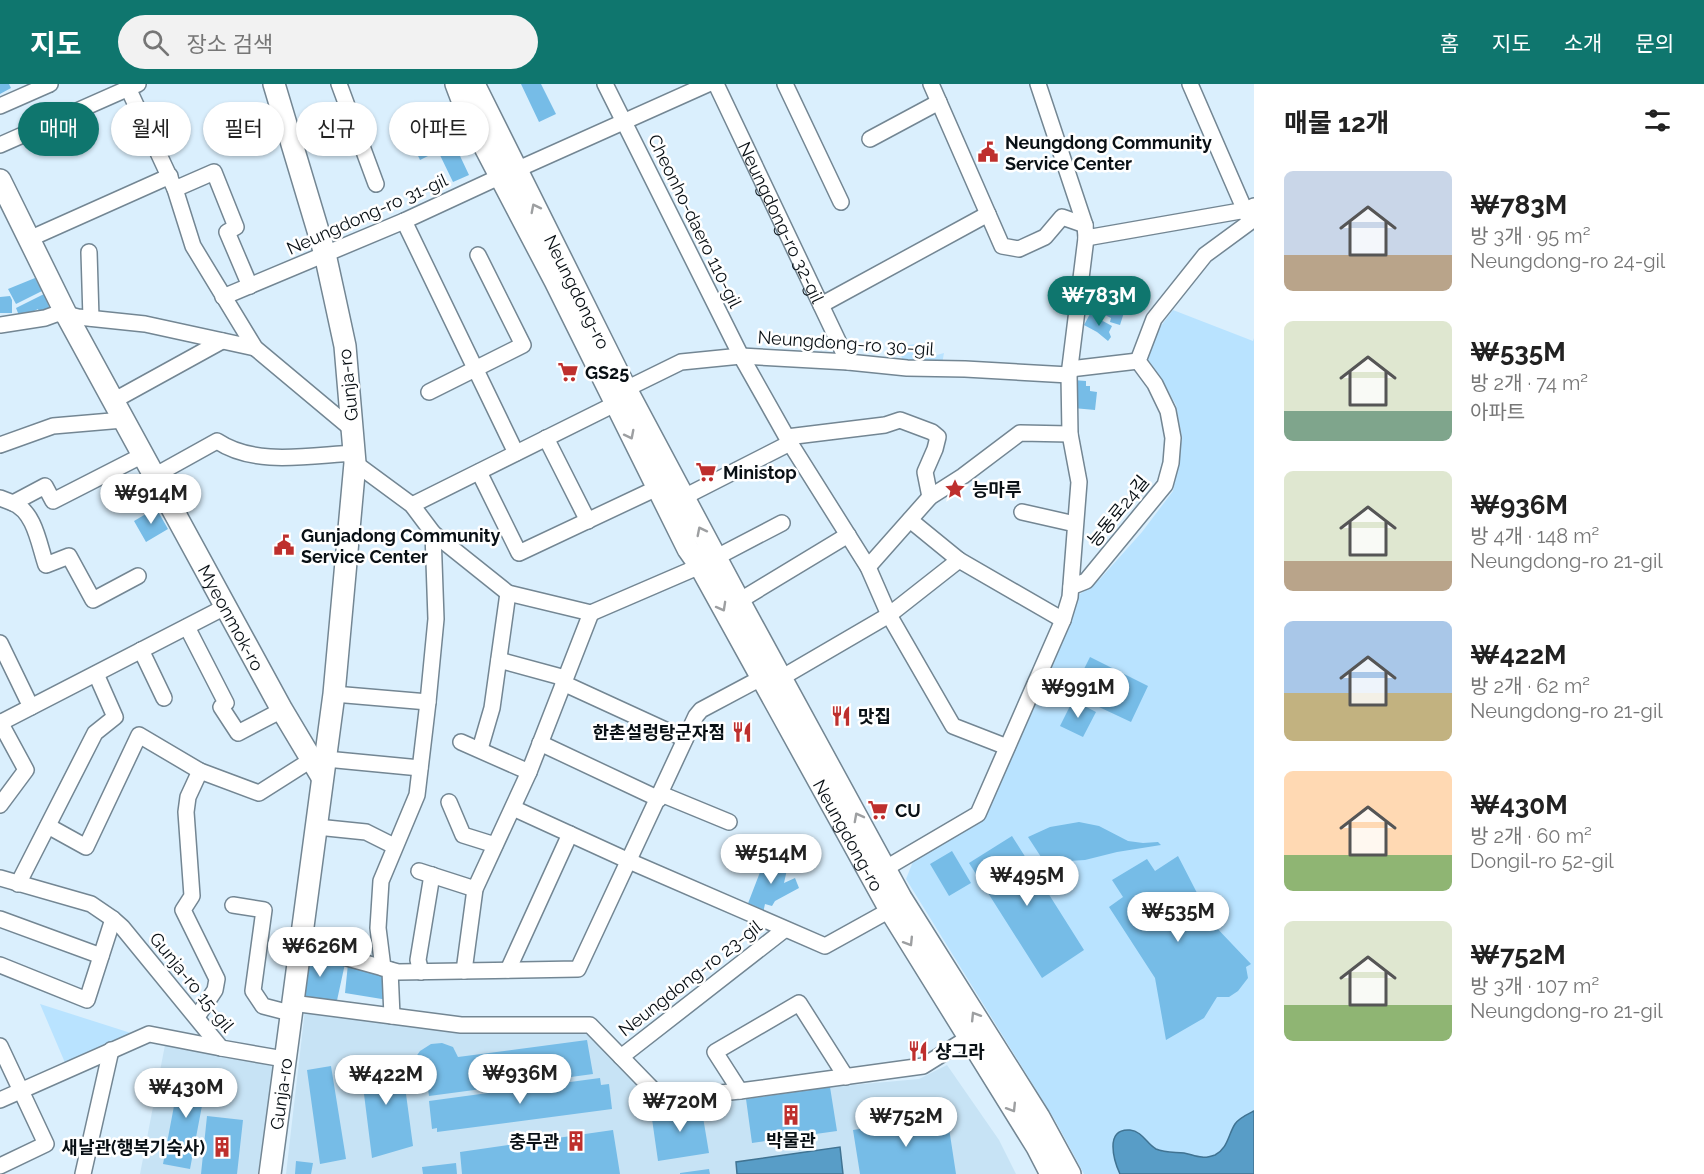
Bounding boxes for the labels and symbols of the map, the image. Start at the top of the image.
street label: Cheonho-daero 110-gil [644,131,746,311]
place label: Neungdong Community Service Center [1005,132,1212,174]
street label: Neungdong-ro 32-gil [734,138,829,306]
public building icon: Neungdong Community Service Center [976,140,1000,164]
street label: Neungdong-ro 31-gil [283,169,451,259]
one-way arrow [531,204,543,215]
street label: Neungdong-ro [540,231,615,352]
pin: ₩783M [1057,276,1141,327]
street label: Neungdong-ro 30-gil [757,326,935,360]
street label: Gunja-ro [334,348,362,422]
supermarket icon: GS25 [556,360,580,384]
place label: GS25 [585,362,629,383]
one-way arrow [623,429,635,440]
supermarket icon: Ministop [694,460,718,484]
place label: Ministop [723,462,797,483]
street label: 능동로24길 [1083,471,1153,551]
pin: ₩914M [109,474,193,525]
place icon: 능마루 [943,477,967,501]
place label: 능마루 [972,479,1022,500]
place label: Gunjadong Community Service Center [301,525,500,567]
one-way arrow [697,527,709,538]
public building icon: Gunjadong Community Service Center [272,533,296,557]
street label: Myeonmok-ro [194,561,269,674]
one-way arrow [715,600,726,611]
pin: ₩991M [1036,668,1120,719]
restaurant icon: 맛집 [829,704,853,728]
place label: 맛집 [858,706,891,727]
restaurant icon: 한촌설렁탕군자점 [730,720,754,744]
place label: 한촌설렁탕군자점 [593,722,725,743]
street label: Neungdong-ro [809,775,888,895]
supermarket icon: CU [866,798,890,822]
place label: CU [895,800,921,821]
one-way arrow [854,812,865,823]
pin: ₩514M [729,834,813,885]
pin: ₩495M [985,856,1069,907]
pin: ₩535M [1136,892,1220,943]
street label: Neungdong-ro 23-gil [614,916,766,1040]
pin: ₩626M [278,927,362,978]
street label: Gunja-ro 15-gil [146,928,239,1036]
one-way arrow [902,936,914,946]
one-way arrow [971,1012,982,1023]
restaurant icon: 샹그라 [906,1039,930,1063]
place label: 샹그라 [935,1041,985,1062]
pin: ₩936M [478,1054,562,1105]
pin: ₩422M [344,1055,428,1106]
street label: Gunja-ro [266,1056,296,1131]
pin: ₩430M [144,1068,228,1119]
pin: ₩720M [638,1082,722,1133]
pin: ₩752M [864,1097,948,1148]
one-way arrow [1004,1102,1016,1112]
building icon: 박물관 [779,1103,803,1127]
building icon: 충무관 [564,1129,588,1153]
place label: 박물관 [766,1130,816,1151]
place label: 충무관 [509,1131,559,1152]
building icon: 새날관(행복기숙사) [210,1135,234,1159]
place label: 새날관(행복기숙사) [61,1137,205,1158]

